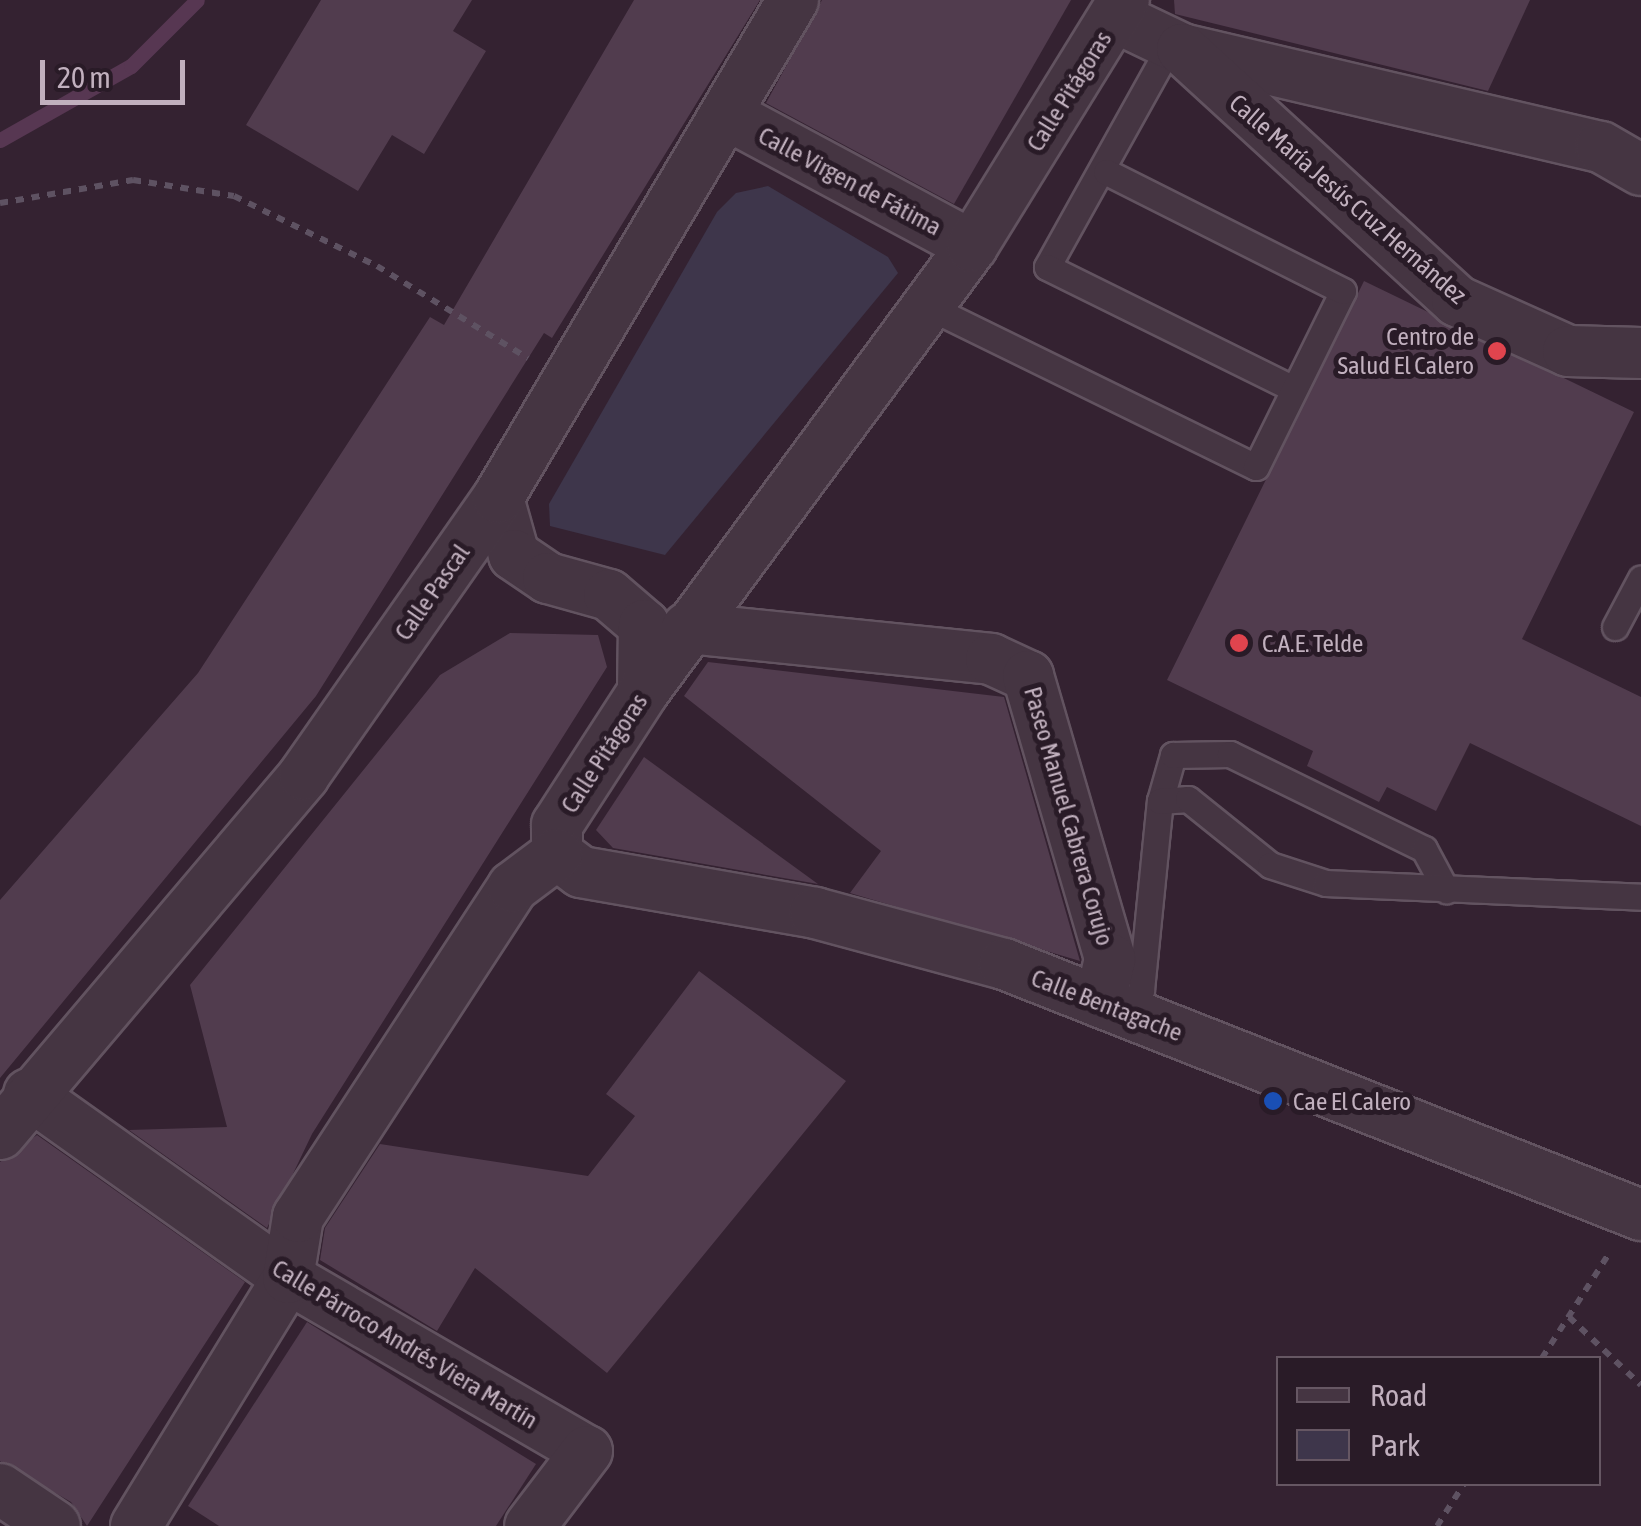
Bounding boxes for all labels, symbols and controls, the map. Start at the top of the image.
street label: Calle Pitágoras [1020,25,1118,157]
scale bar [45,40,190,102]
text: 20 m [57,60,111,94]
street label: Calle María Jesús Cruz Hernández [1223,88,1473,310]
street label: Calle Virgen de Fátima [753,120,947,242]
place label: Centro de Salud El Calero [1337,322,1474,381]
marker: Centro de Salud El Calero [1484,338,1510,364]
street label: Calle Pascal [388,538,476,646]
place label: C.A.E. Telde [1262,628,1363,658]
marker: C.A.E. Telde [1226,630,1252,656]
street label: Paseo Manuel Cabrera Corujo [1018,683,1120,949]
street label: Calle Pitágoras [554,688,654,818]
street label: Calle Bentagache [1027,962,1187,1048]
place label: Cae El Calero [1293,1086,1411,1116]
marker: Cae El Calero [1262,1090,1284,1112]
street label: Calle Párroco Andrés Viera Martín [267,1253,543,1435]
legend [1276,1356,1601,1486]
text: Road [1370,1378,1427,1412]
text: Park [1370,1428,1420,1462]

